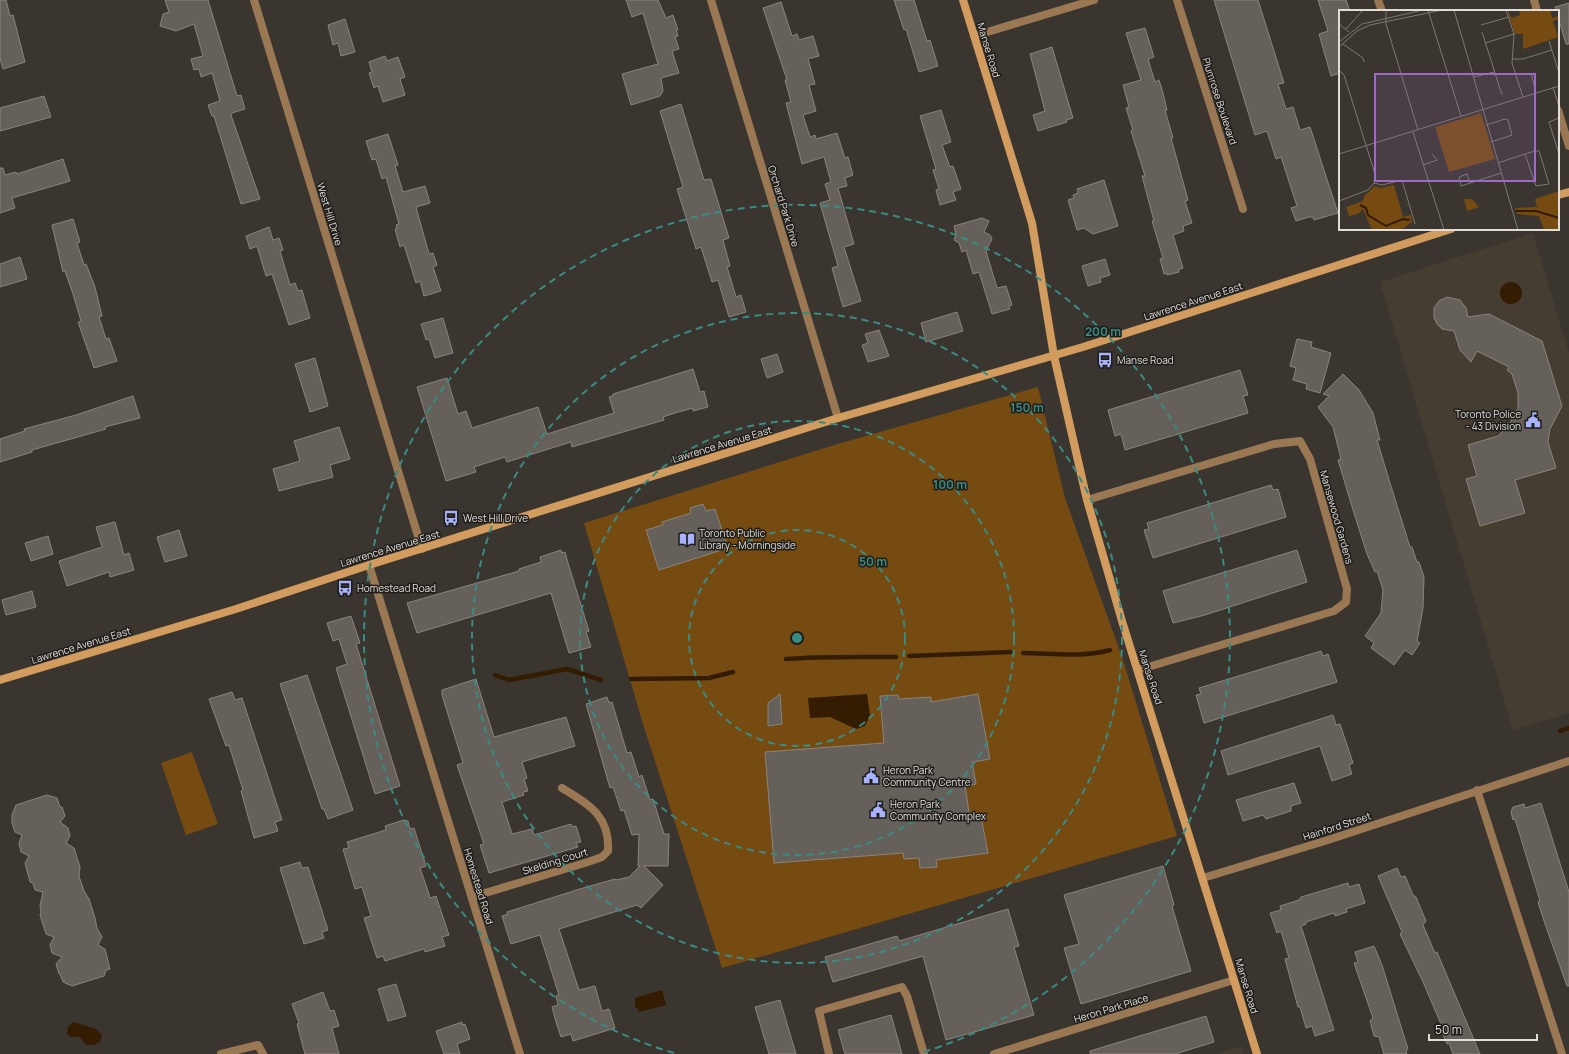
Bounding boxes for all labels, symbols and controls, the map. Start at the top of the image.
inset map [1339,10,1559,230]
street label: Manse Road [974,21,1004,79]
street label: Plumrose Boulevard [1199,56,1241,146]
street label: Orchard Park Drive [765,164,803,249]
street label: West Hill Drive [314,181,346,247]
street label: Lawrence Avenue East [1142,278,1244,324]
text: 200 m [1085,323,1121,340]
bus stop icon: Manse Road [1096,351,1114,369]
place label: Manse Road [1117,353,1174,367]
text: 150 m [1010,399,1044,416]
place label: Toronto Police - 43 Division [1455,407,1521,433]
public building icon: Toronto Police - 43 Division [1524,411,1542,429]
street label: Lawrence Avenue East [671,422,773,466]
street label: Mansewood Gardens [1317,468,1357,566]
text: 100 m [933,476,967,493]
bus stop icon: West Hill Drive [442,509,460,527]
place label: West Hill Drive [463,511,528,525]
street label: Lawrence Avenue East [339,526,441,570]
place label: Toronto Public Library - Morningside [699,526,796,552]
library icon: Toronto Public Library - Morningside [678,530,696,548]
text: 50 m [859,553,887,570]
bus stop icon: Homestead Road [336,579,354,597]
place label: Homestead Road [357,581,436,595]
street label: Lawrence Avenue East [30,623,132,667]
centre of rings [790,631,804,645]
street label: Manse Road [1136,648,1166,706]
place label: Heron Park Community Centre [883,763,971,789]
public building icon: Heron Park Community Centre [862,767,880,785]
place label: Heron Park Community Complex [890,797,987,823]
public building icon: Heron Park Community Complex [869,801,887,819]
street label: Hainford Street [1301,808,1373,844]
street label: Skelding Court [520,844,590,878]
street label: Homestead Road [461,846,497,926]
street label: Manse Road [1232,957,1262,1015]
street label: Heron Park Place [1072,990,1150,1026]
scale bar [1429,1016,1537,1042]
text: 50 m [1435,1021,1462,1038]

